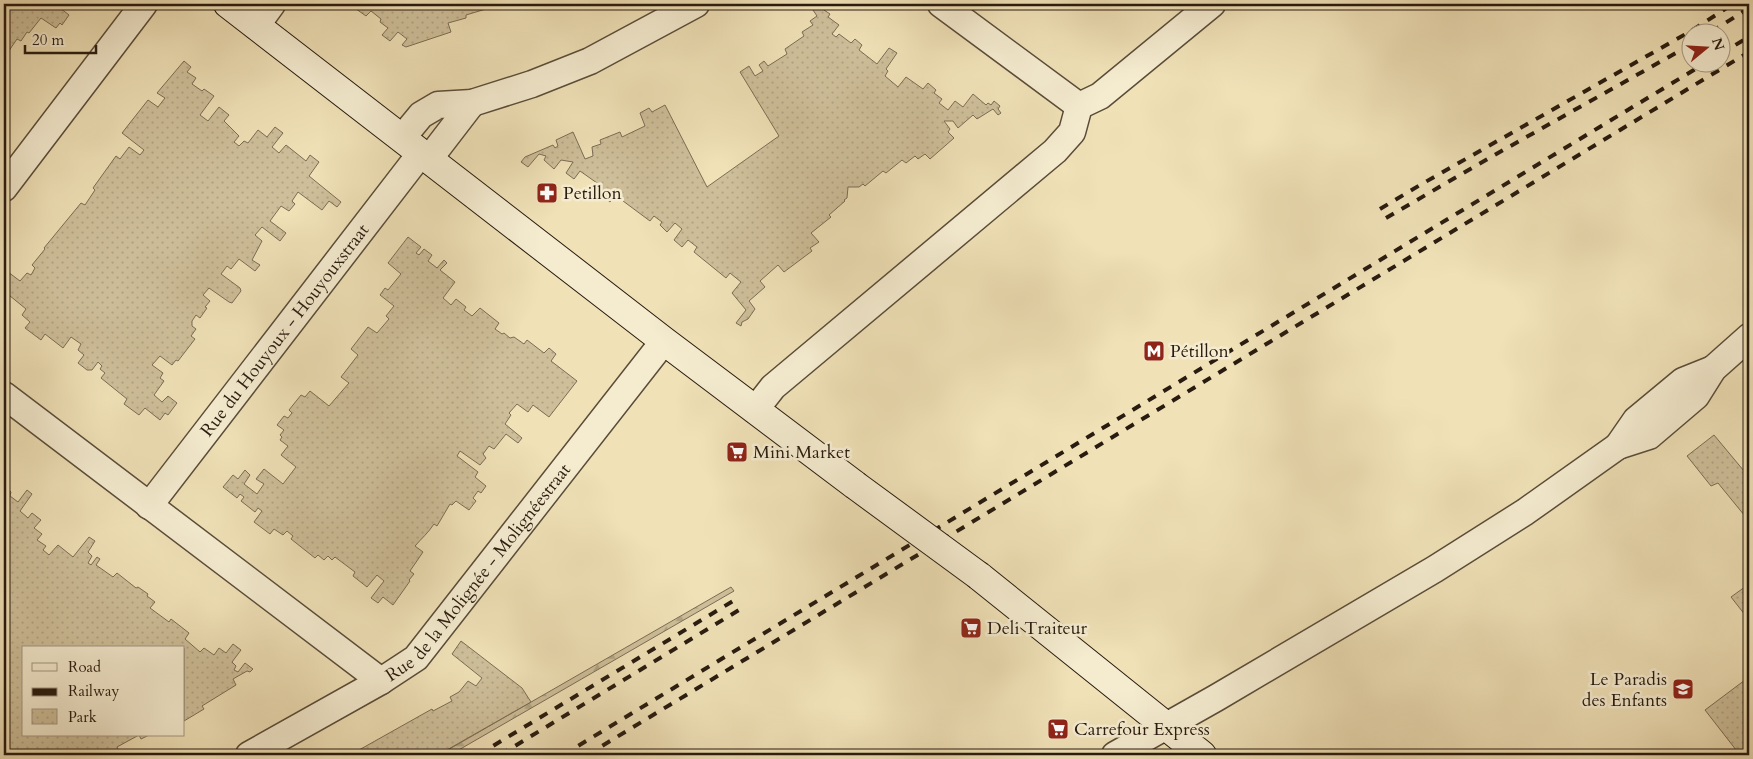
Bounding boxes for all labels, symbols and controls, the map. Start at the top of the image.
scale bar [25,22,96,54]
north arrow [1680,22,1730,72]
text: 20 m [32,30,64,50]
text: N [1707,35,1729,53]
pharmacy icon: Petillon [535,181,559,205]
place label: Petillon [563,181,622,206]
street label: Rue du Houyoux - Houyouxstraat [195,219,375,442]
metro station icon: Pétillon [1142,339,1166,363]
place label: Pétillon [1170,339,1229,364]
supermarket icon: Mini Market [725,440,749,464]
place label: Mini Market [753,440,850,465]
street label: Rue de la Molignée - Molignéestraat [381,458,577,688]
supermarket icon: Deli Traiteur [959,616,983,640]
place label: Deli Traiteur [987,616,1088,641]
legend [22,646,185,736]
text: Road [68,657,101,677]
place label: Le Paradis des Enfants [1582,667,1667,713]
school or university icon: Le Paradis des Enfants [1671,677,1695,701]
text: Railway [68,681,119,701]
text: Park [68,707,97,727]
supermarket icon: Carrefour Express [1046,717,1070,741]
place label: Carrefour Express [1074,717,1210,742]

